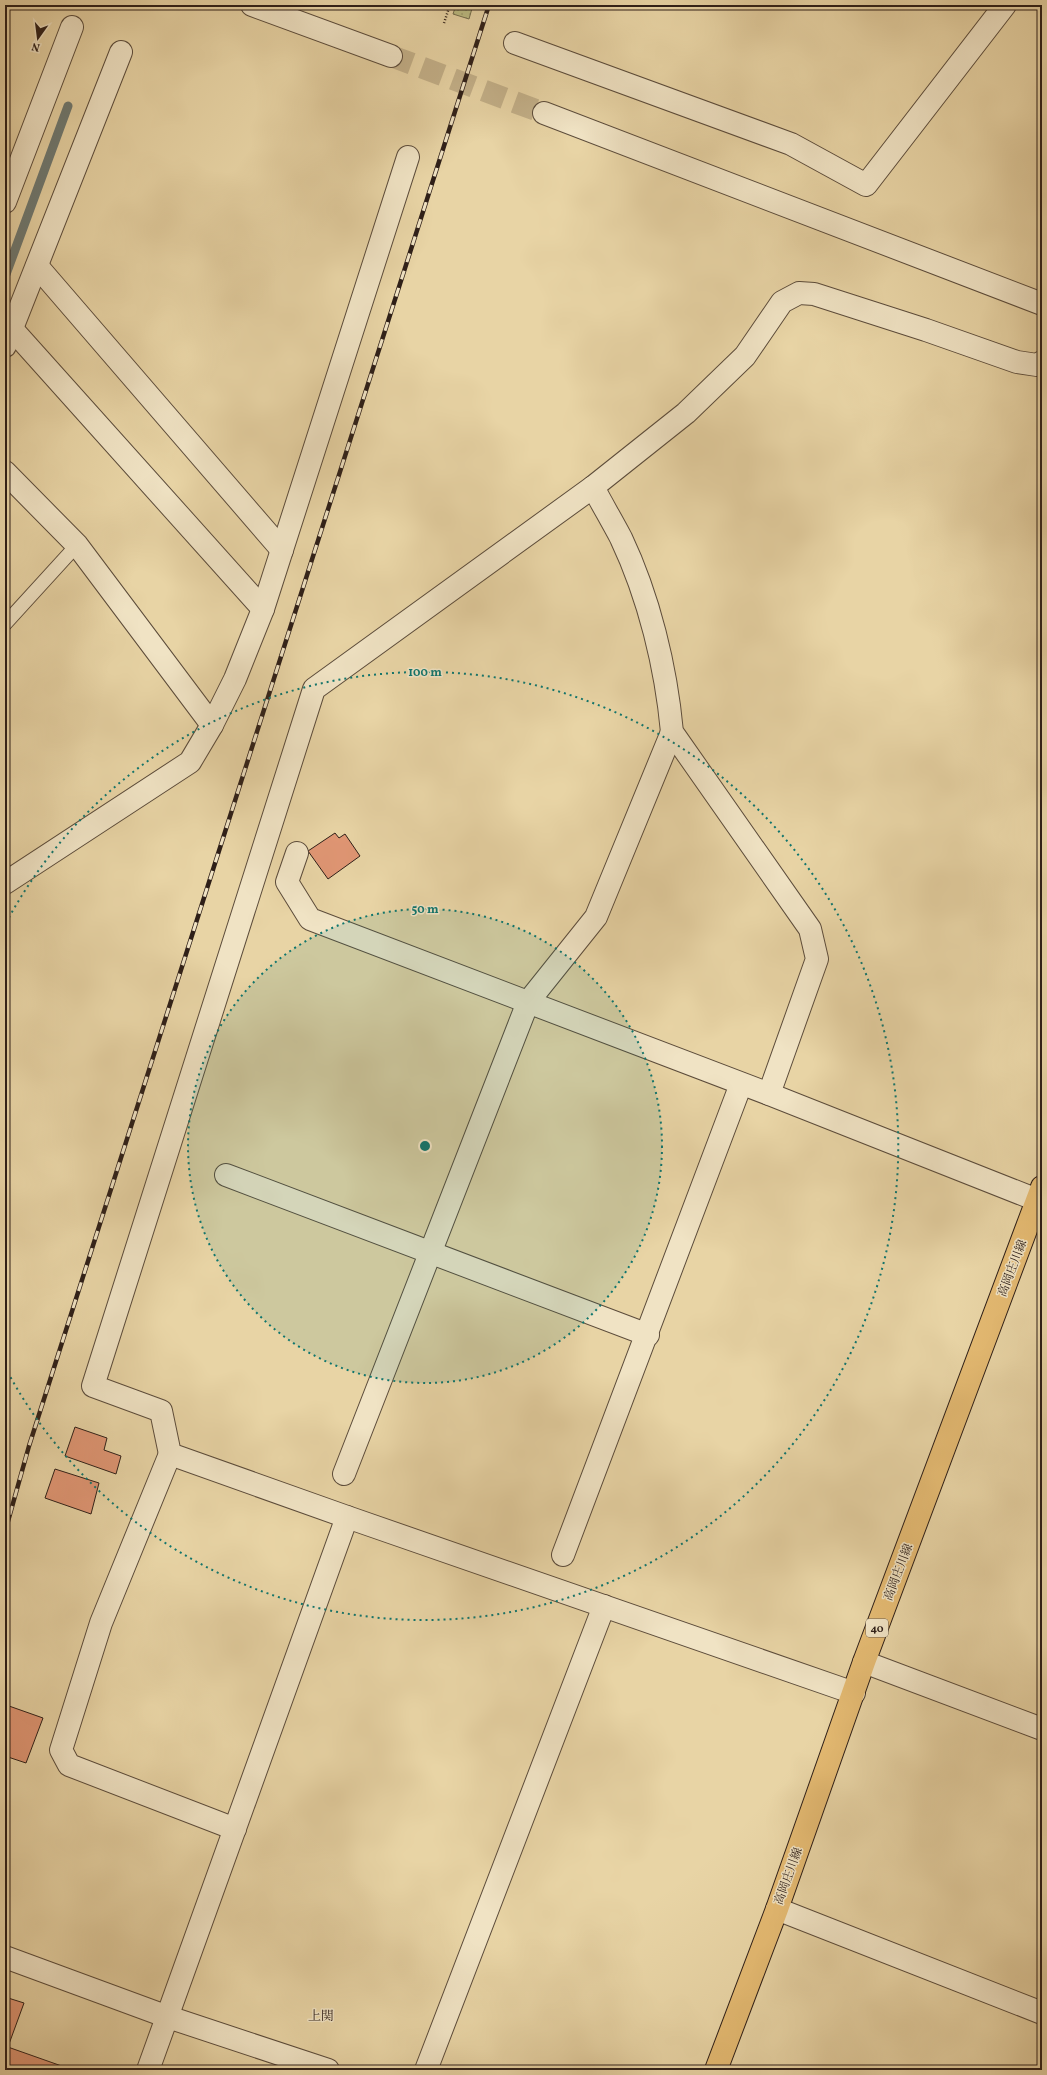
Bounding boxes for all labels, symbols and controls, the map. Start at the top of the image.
north arrow [18,18,58,58]
text: N [30,38,42,54]
text: 100 m [408,665,442,681]
text: 50 m [411,902,439,918]
centre of rings [418,1139,432,1153]
street label: 高岡庄川線 [995,1237,1031,1299]
street label: 高岡庄川線 [881,1541,917,1603]
road number: 40 [866,1619,888,1637]
street label: 高岡庄川線 [771,1845,807,1907]
district label: 上関 [308,2008,334,2026]

